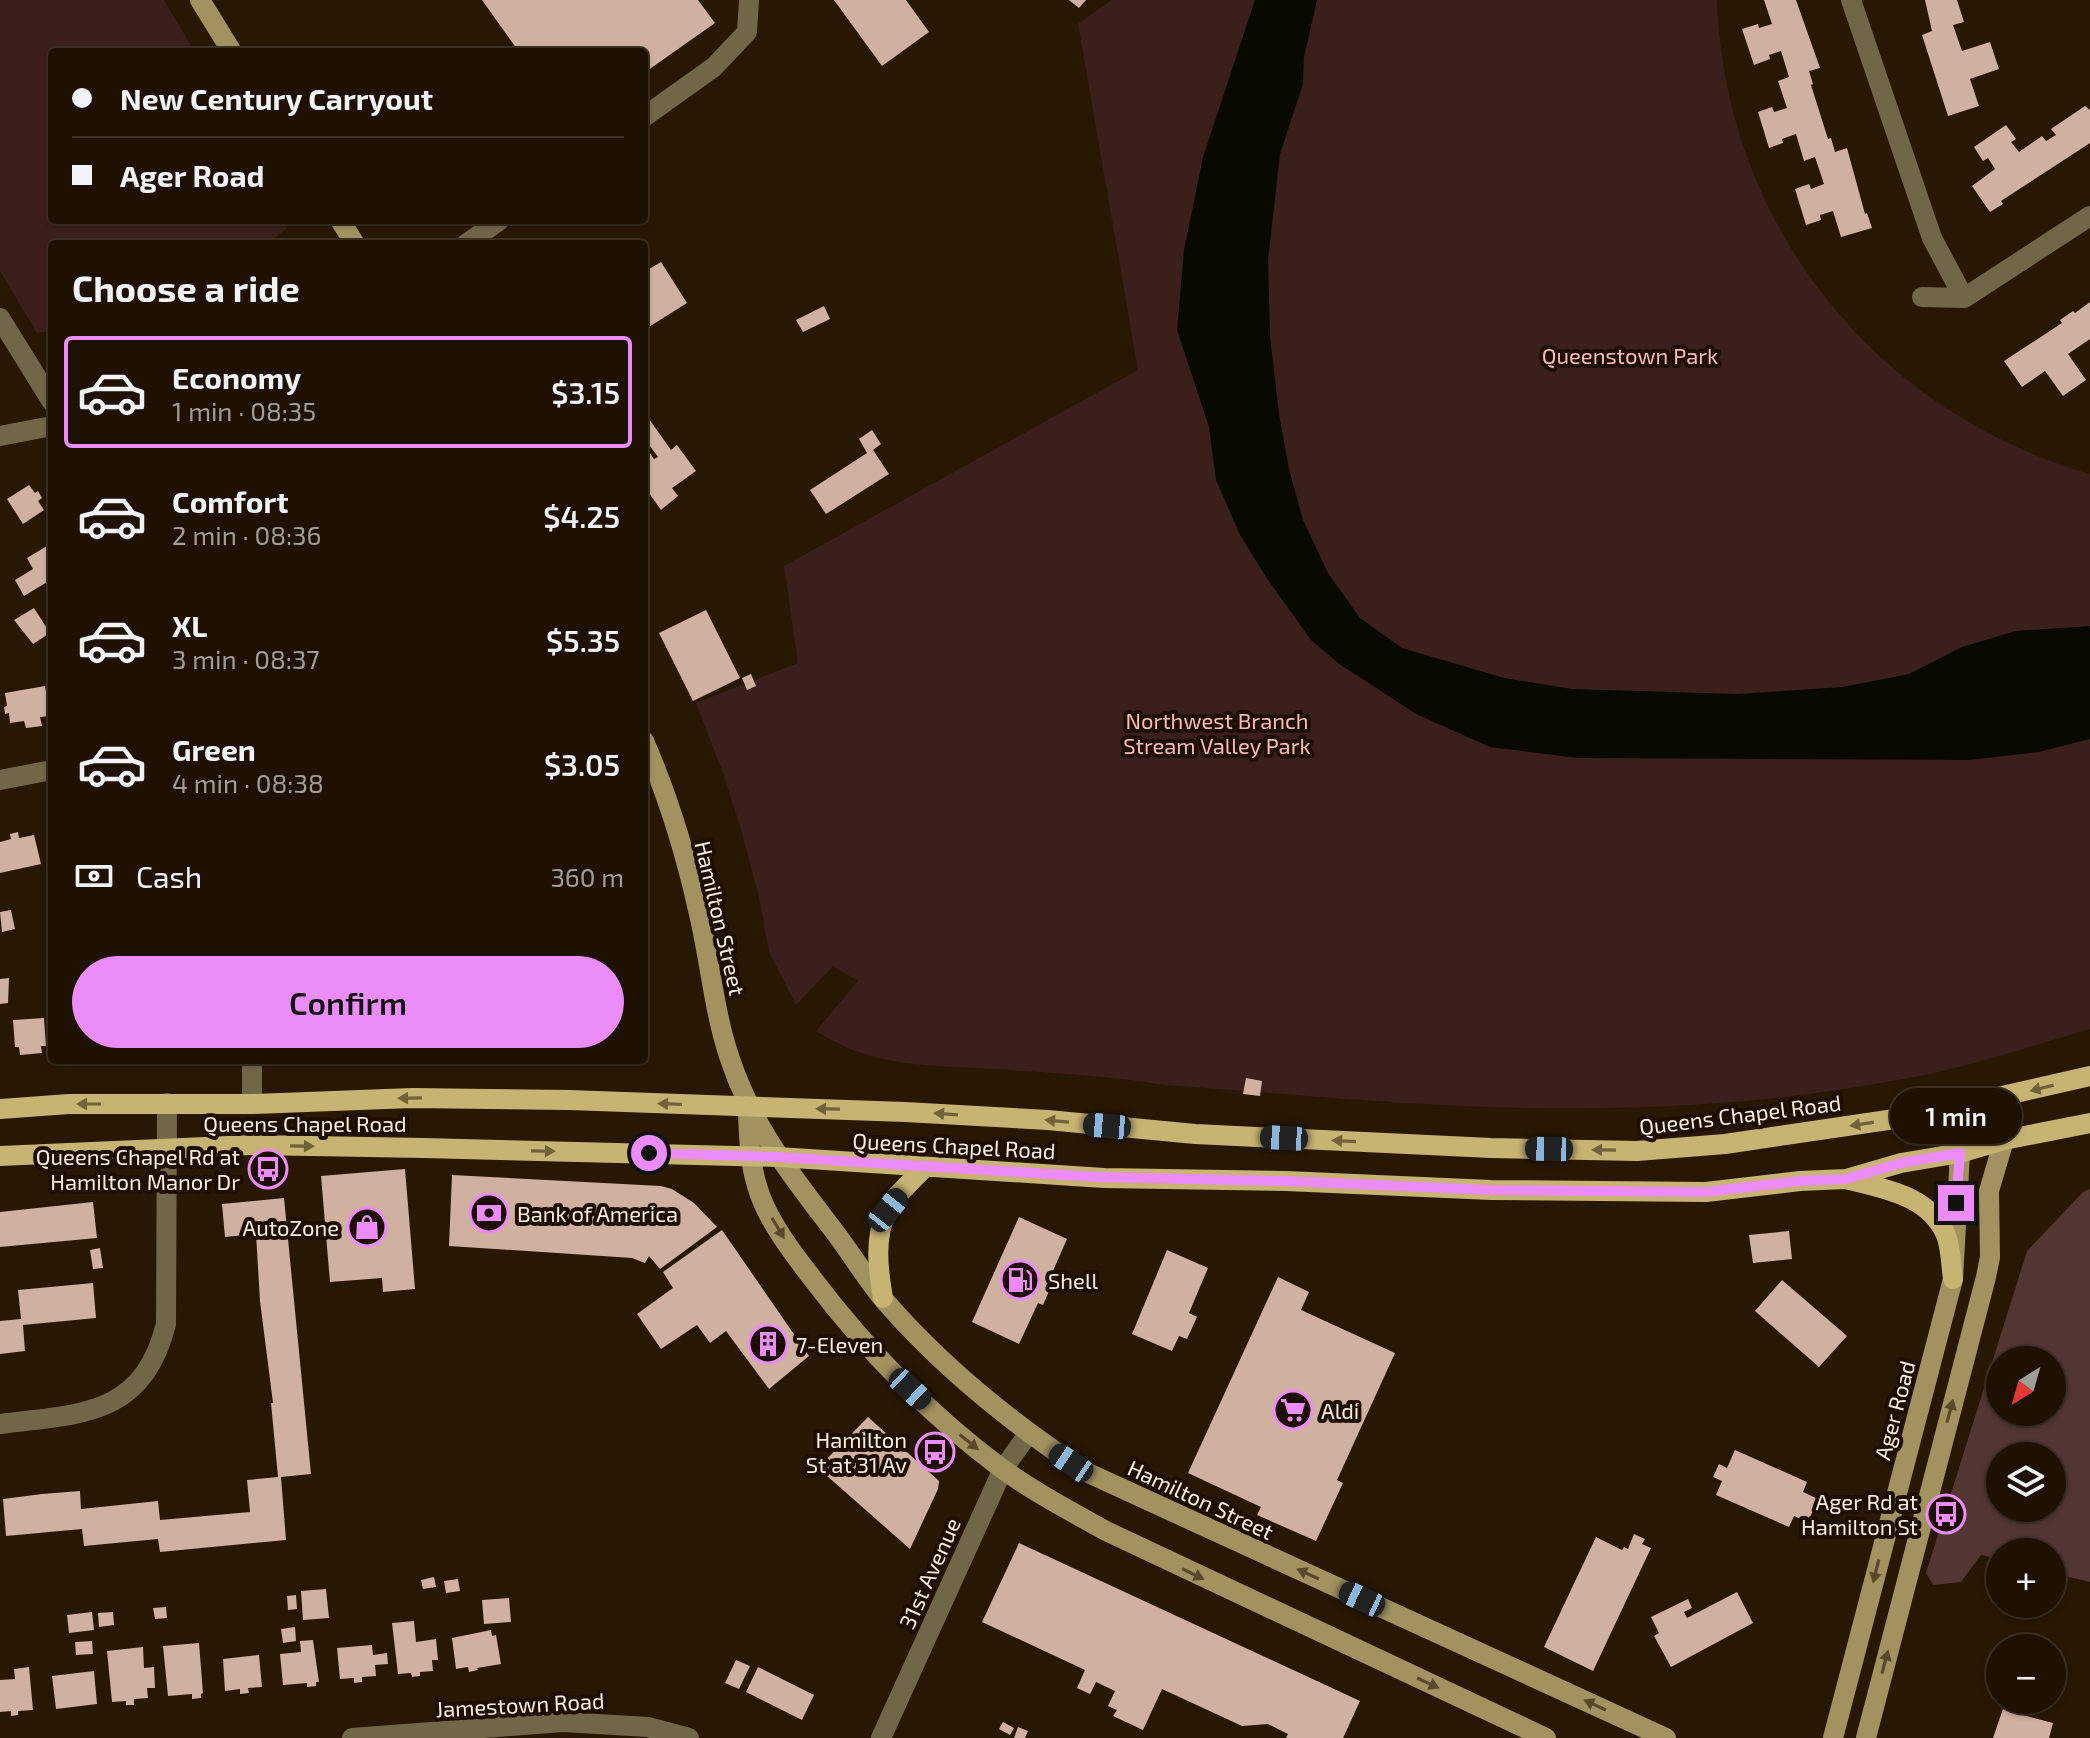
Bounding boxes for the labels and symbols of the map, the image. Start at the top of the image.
park label: Queenstown Park [1542,342,1718,369]
park label: Northwest Branch Stream Valley Park [1123,707,1311,758]
street label: Hamilton Street [691,838,751,998]
one-way arrow [2029,1082,2054,1095]
callout: 1 min [1890,1087,2022,1143]
street label: Queens Chapel Road [1638,1089,1843,1140]
one-way arrow [397,1092,422,1105]
one-way arrow [76,1098,101,1110]
one-way arrow [657,1098,682,1111]
one-way arrow [815,1103,840,1116]
one-way arrow [933,1107,958,1120]
street label: Queens Chapel Road [203,1110,407,1137]
car [1082,1112,1132,1140]
one-way arrow [1044,1114,1069,1127]
one-way arrow [1849,1118,1874,1131]
car [1259,1125,1309,1151]
street label: Queens Chapel Road [852,1127,1056,1164]
route start [631,1135,667,1171]
one-way arrow [1331,1135,1356,1148]
car [1525,1137,1573,1161]
one-way arrow [290,1139,315,1152]
place label: Queens Chapel Rd at Hamilton Manor Dr [36,1143,240,1194]
one-way arrow [531,1144,556,1157]
one-way arrow [1591,1144,1616,1157]
bus stop icon: Queens Chapel Rd at Hamilton Manor Dr [247,1148,289,1190]
car [864,1184,912,1236]
route end [1938,1185,1974,1221]
bank icon: Bank of America [468,1192,510,1234]
place label: Bank of America [517,1200,678,1226]
shop icon: AutoZone [346,1206,388,1248]
place label: AutoZone [242,1214,339,1240]
one-way arrow [771,1217,785,1239]
fuel station icon: Shell [999,1259,1041,1301]
place label: Shell [1048,1267,1098,1293]
building icon: 7-Eleven [747,1323,789,1365]
place label: 7-Eleven [796,1331,883,1357]
north arrow [1986,1346,2066,1426]
street label: Ager Road [1868,1358,1920,1462]
car [884,1364,936,1414]
supermarket icon: Aldi [1272,1389,1314,1431]
place label: Aldi [1321,1397,1359,1423]
one-way arrow [1944,1398,1956,1423]
place label: Hamilton St at 31 Av [806,1426,907,1477]
bus stop icon: Hamilton St at 31 Av [914,1431,956,1473]
one-way arrow [959,1434,979,1450]
car [1044,1440,1098,1486]
street label: Hamilton Street [1124,1454,1278,1544]
place label: Ager Rd at Hamilton St [1801,1488,1918,1539]
bus stop icon: Ager Rd at Hamilton St [1925,1493,1967,1535]
street label: 31st Avenue [893,1514,965,1632]
one-way arrow [1870,1559,1882,1584]
one-way arrow [1181,1567,1204,1581]
one-way arrow [1296,1567,1320,1581]
car [1335,1578,1389,1620]
one-way arrow [1879,1650,1892,1674]
one-way arrow [1417,1676,1440,1690]
street label: Jamestown Road [435,1687,605,1721]
one-way arrow [1584,1699,1607,1712]

